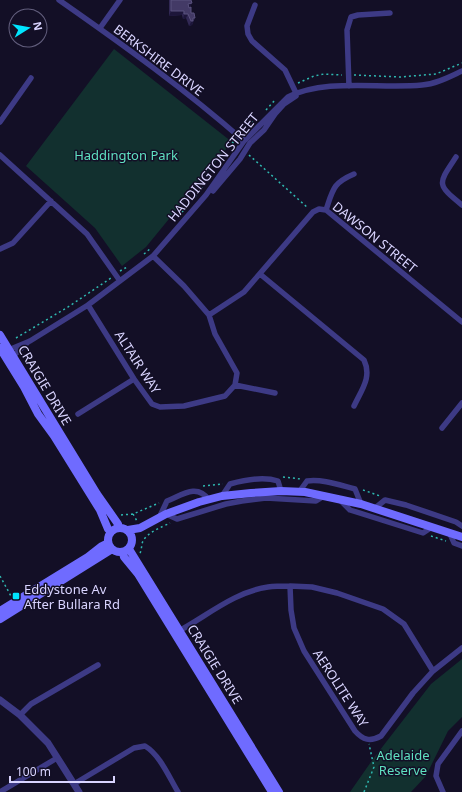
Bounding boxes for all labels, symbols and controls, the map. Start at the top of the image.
north arrow [8,8,48,48]
text: N [30,20,47,32]
street label: BERKSHIRE DRIVE [110,20,208,100]
street label: HADDINGTON STREET [163,108,263,225]
park label: Haddington Park [74,146,178,164]
street label: DAWSON STREET [329,197,422,277]
street label: ALTAIR WAY [111,327,165,398]
street label: CRAIGIE DRIVE [14,342,76,428]
place label: Eddystone Av After Bullara Rd [24,580,120,613]
marker: Eddystone Av After Bullara Rd [11,591,21,601]
street label: CRAIGIE DRIVE [183,621,247,707]
street label: AEROLITE WAY [309,646,373,731]
park label: Adelaide Reserve [377,746,429,779]
scale bar [10,758,114,784]
text: 100 m [16,763,51,780]

